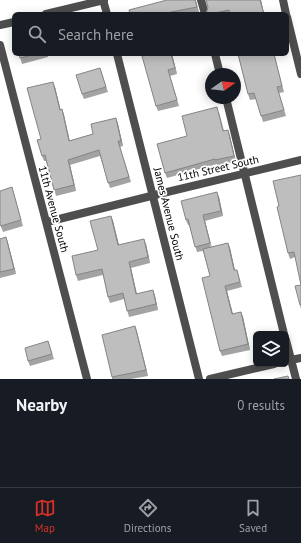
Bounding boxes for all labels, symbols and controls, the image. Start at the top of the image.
search box [12,12,289,56]
icon: search [26,23,48,45]
text: Search here [58,25,134,44]
north arrow [205,68,241,104]
street label: 11th Street South [176,152,260,184]
street label: 11th Avenue South [36,164,72,254]
street label: James Avenue South [150,165,187,262]
map controls [253,331,289,367]
button: layers [253,331,289,367]
text: Nearby [16,394,67,416]
text: 0 results [237,397,285,414]
tab: Map [34,497,56,535]
tab: Directions [124,497,171,535]
tab: Saved [239,497,267,535]

